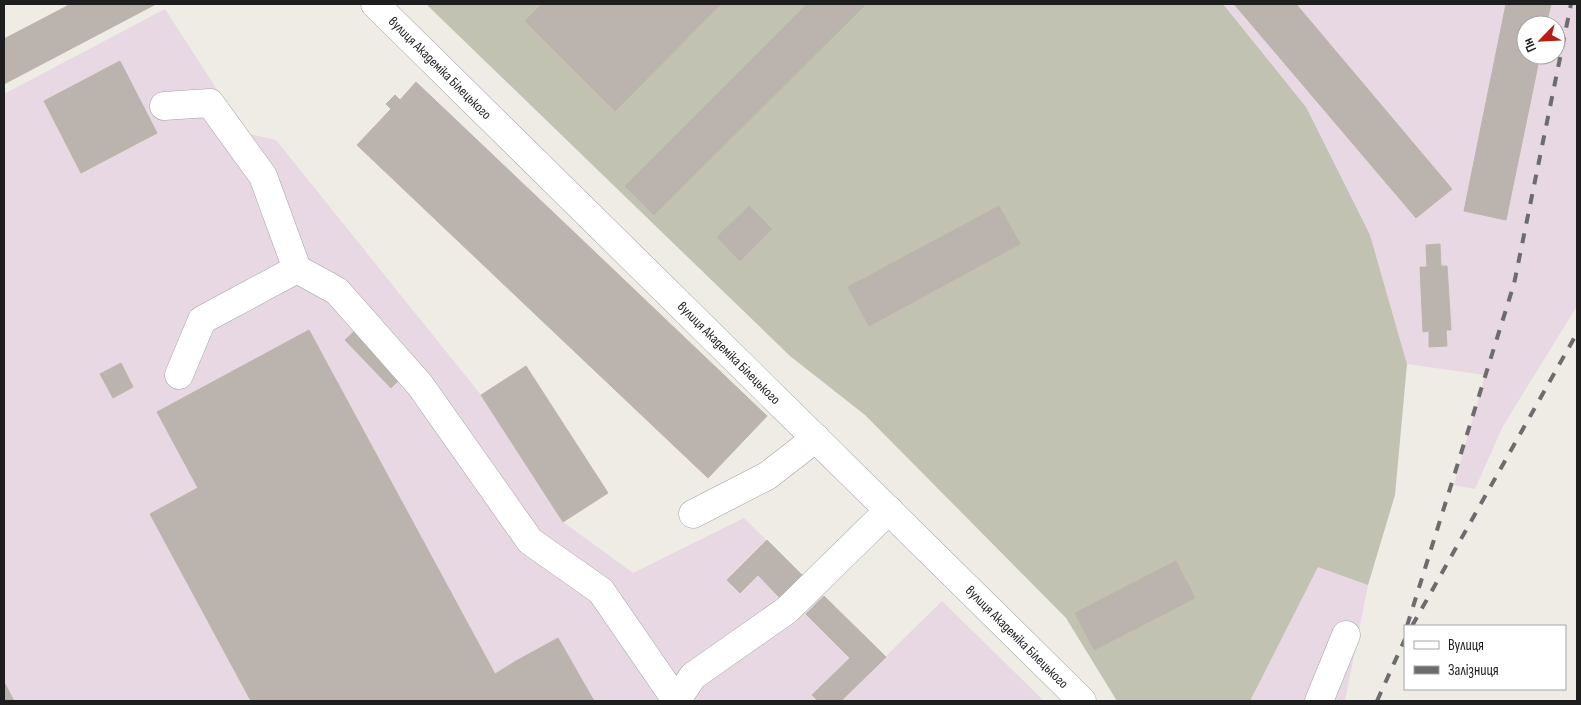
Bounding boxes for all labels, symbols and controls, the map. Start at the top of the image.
street label: вулиця Академіка Білецького [385,13,495,123]
north arrow [1516,15,1566,65]
text: Пн [1519,35,1540,55]
street label: вулиця Академіка Білецького [674,298,784,408]
street label: вулиця Академіка Білецького [962,582,1072,692]
legend [1404,625,1566,690]
text: Вулиця [1448,636,1484,655]
text: Залізниця [1448,661,1499,680]

